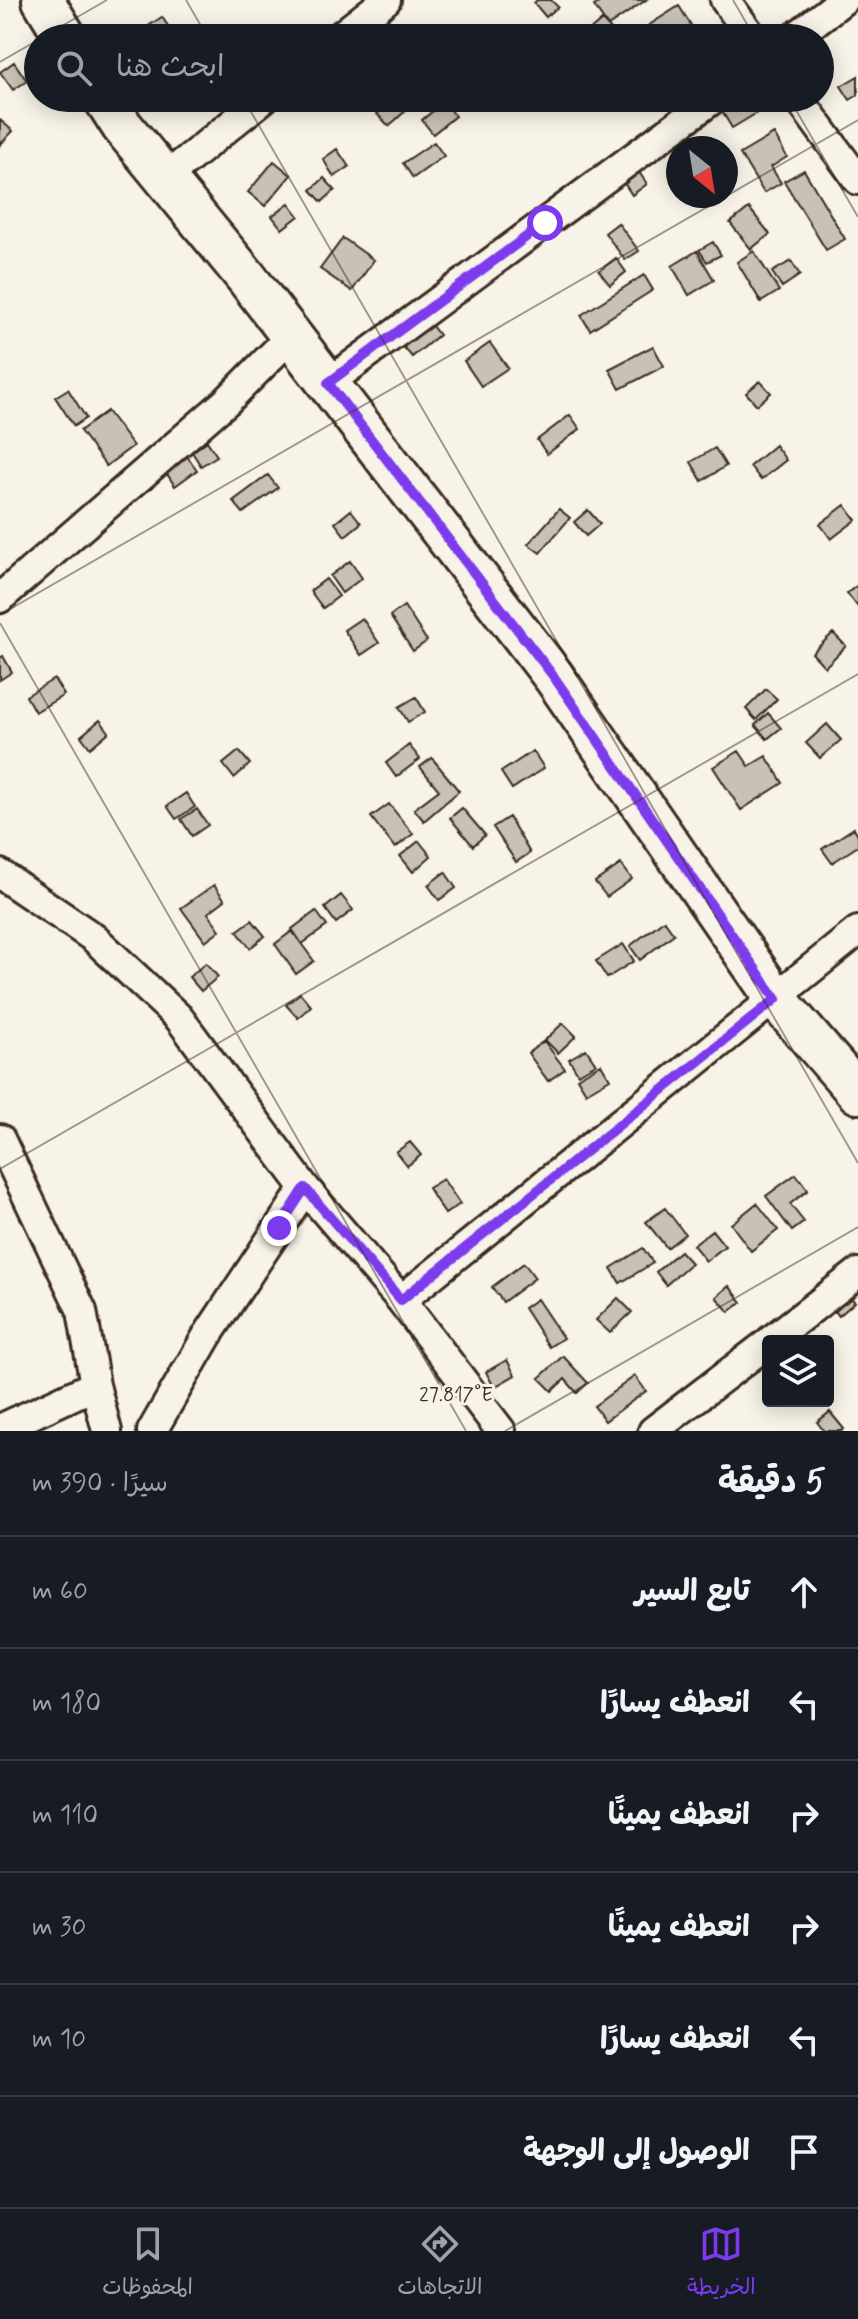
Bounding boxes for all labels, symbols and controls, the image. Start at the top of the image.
search box [24,24,834,112]
icon: search [52,46,96,90]
text: ابحث هنا [116,48,224,87]
north arrow [666,136,738,208]
route start [527,205,563,241]
route end [261,1210,297,1246]
map controls [762,1335,834,1407]
button: layers [762,1335,834,1407]
text: 27.817°E [419,1382,493,1409]
text: 5 دقيقة [718,1460,826,1505]
text: سيرًا · 390 m [32,1467,168,1501]
icon: ahead [782,1570,826,1614]
text: تابع السير [635,1572,750,1611]
text: 60 m [32,1575,88,1609]
icon: left [782,1682,826,1726]
text: انعطف يسارًا [600,1684,750,1723]
text: 180 m [32,1687,101,1721]
icon: right [782,1794,826,1838]
text: انعطف يمينًا [608,1796,750,1835]
text: 110 m [32,1799,98,1833]
icon: right [782,1906,826,1950]
text: انعطف يمينًا [608,1908,750,1947]
text: 30 m [32,1911,86,1945]
icon: left [782,2018,826,2062]
text: انعطف يسارًا [600,2020,750,2059]
text: 10 m [32,2023,86,2057]
icon: arrive [782,2130,826,2174]
text: الوصول إلى الوجهة [523,2132,750,2171]
tab: المحفوظات [102,2222,193,2306]
tab: الاتجاهات [398,2222,482,2306]
tab: الخريطة [687,2222,756,2306]

